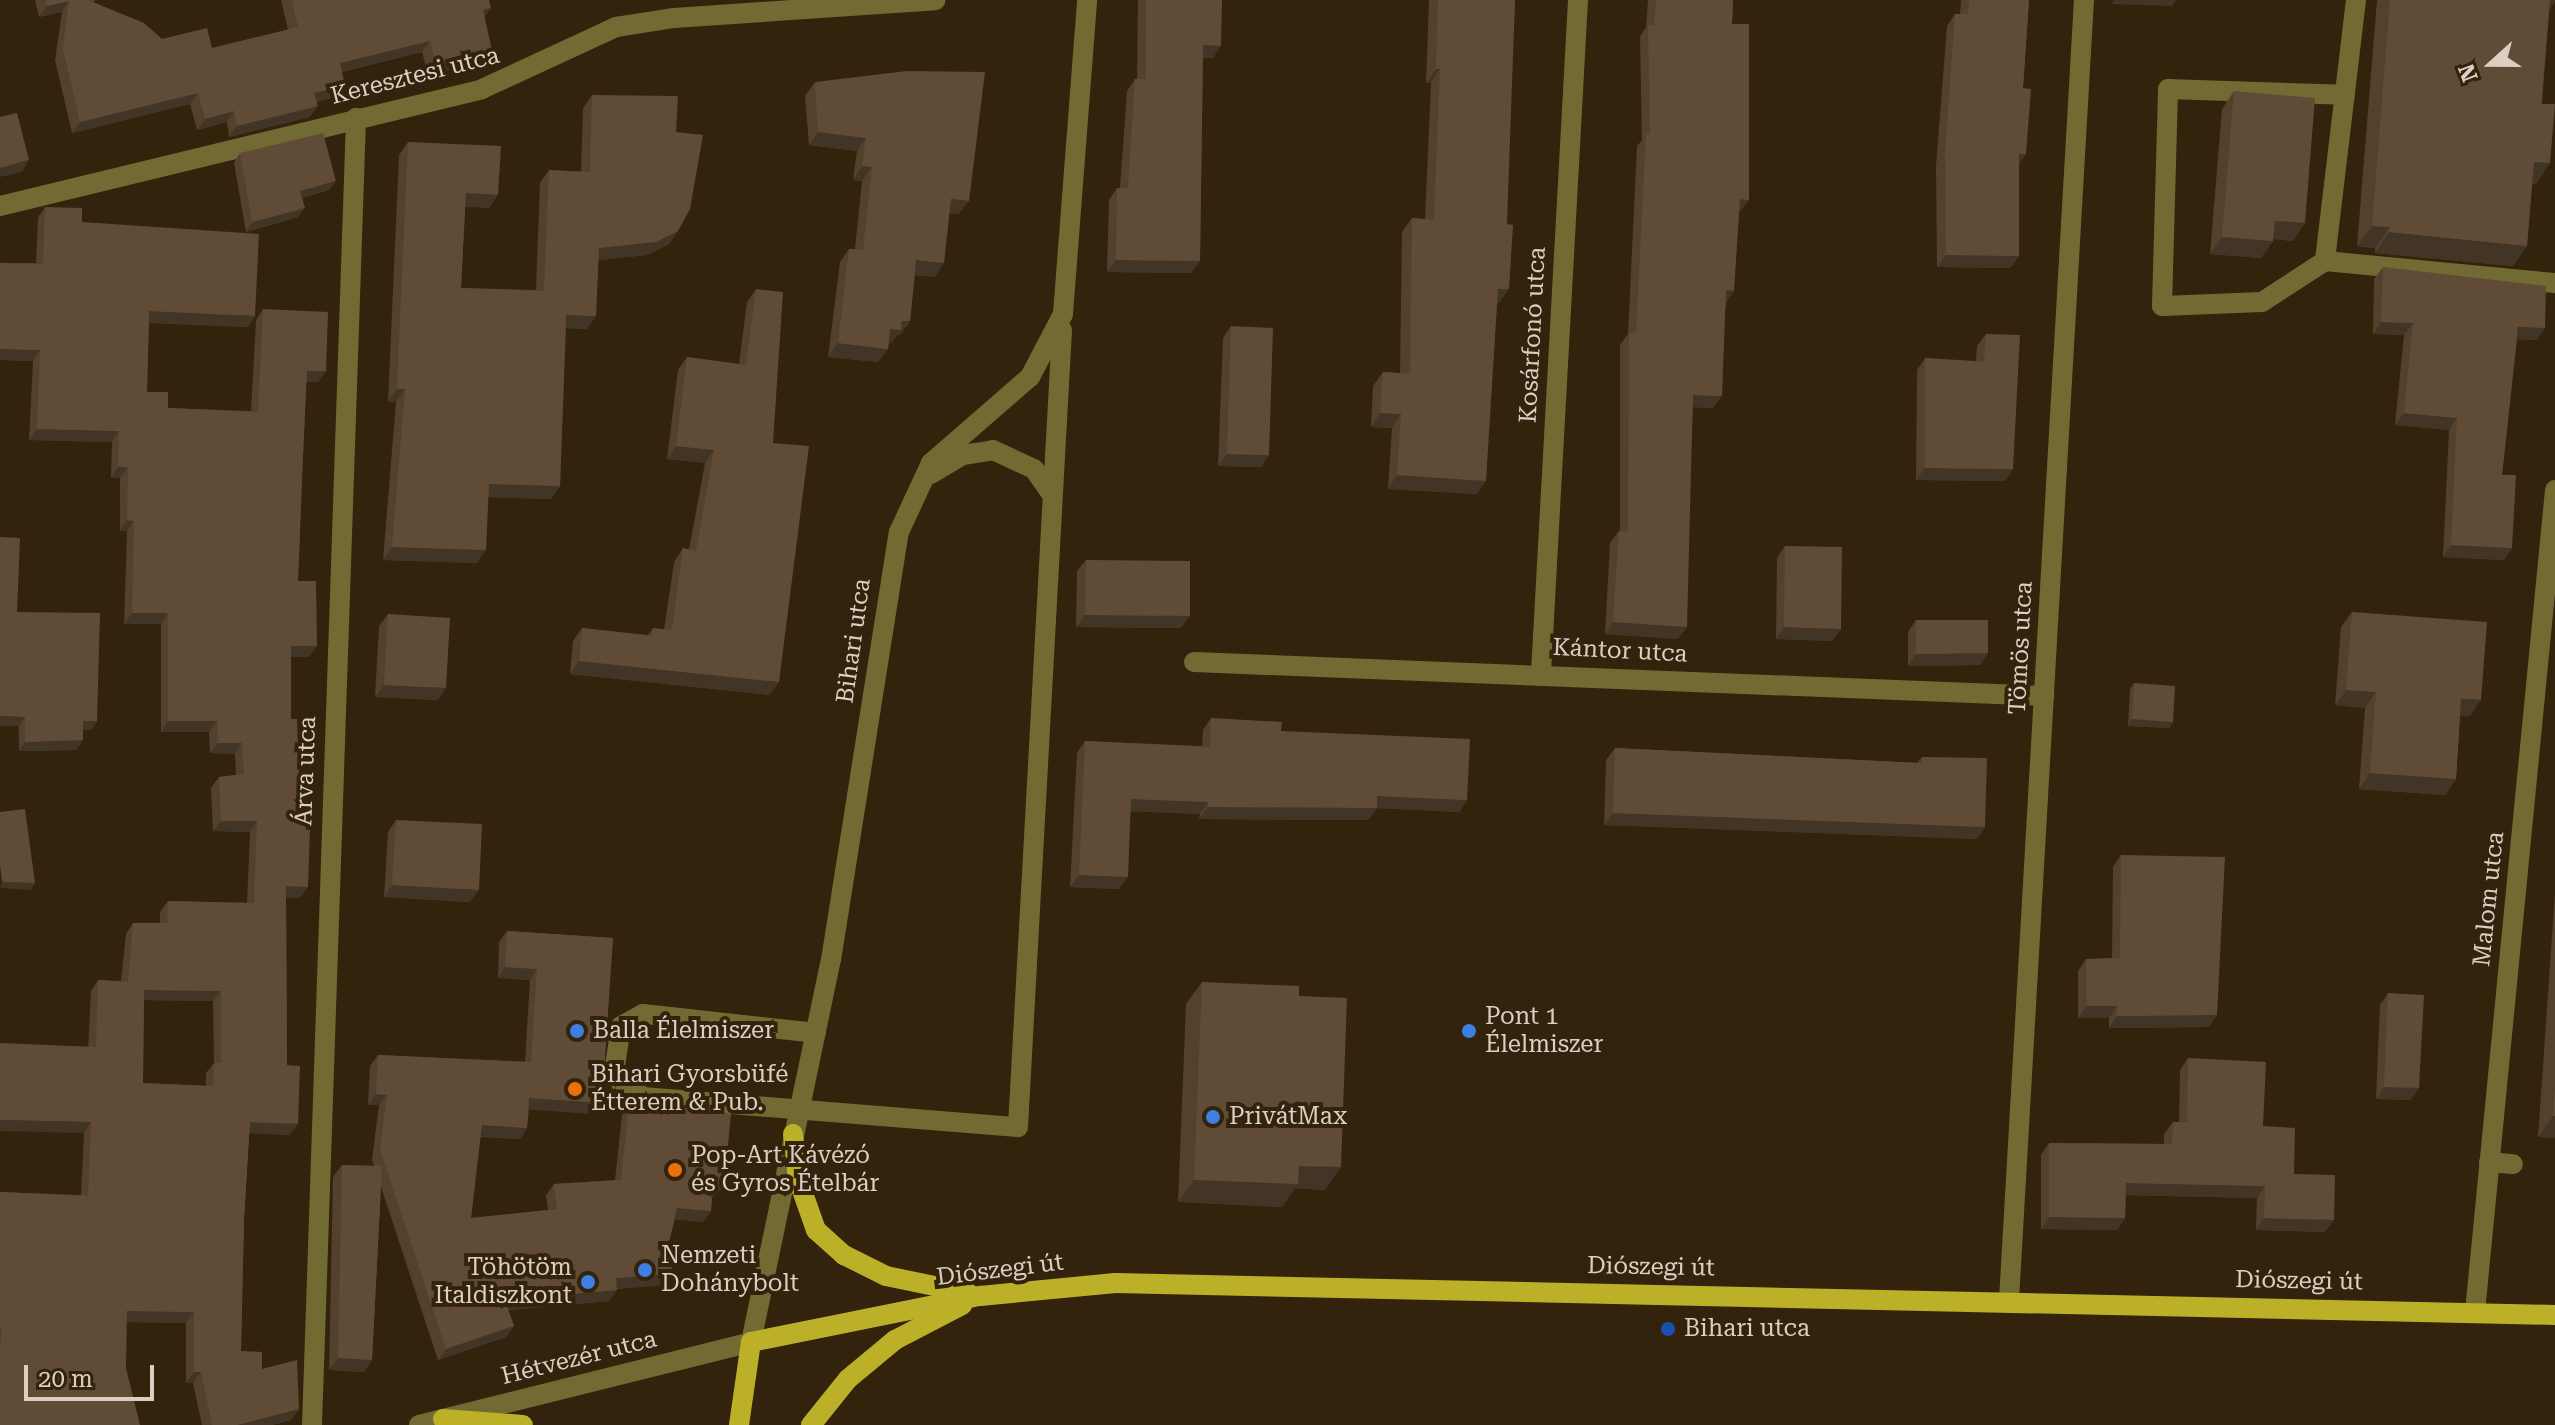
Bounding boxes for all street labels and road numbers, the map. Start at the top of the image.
street label: Keresztesi utca [328,41,502,111]
street label: Kosárfonó utca [1514,246,1552,424]
street label: Bihari utca [831,577,877,705]
street label: Tömös utca [2003,581,2039,715]
street label: Kántor utca [1552,633,1688,669]
street label: Árva utca [290,716,322,826]
street label: Malom utca [2468,830,2510,968]
street label: Diószegi út [935,1248,1065,1292]
street label: Diószegi út [1587,1251,1715,1283]
street label: Diószegi út [2235,1265,2363,1297]
street label: Hétvezér utca [498,1325,660,1391]

